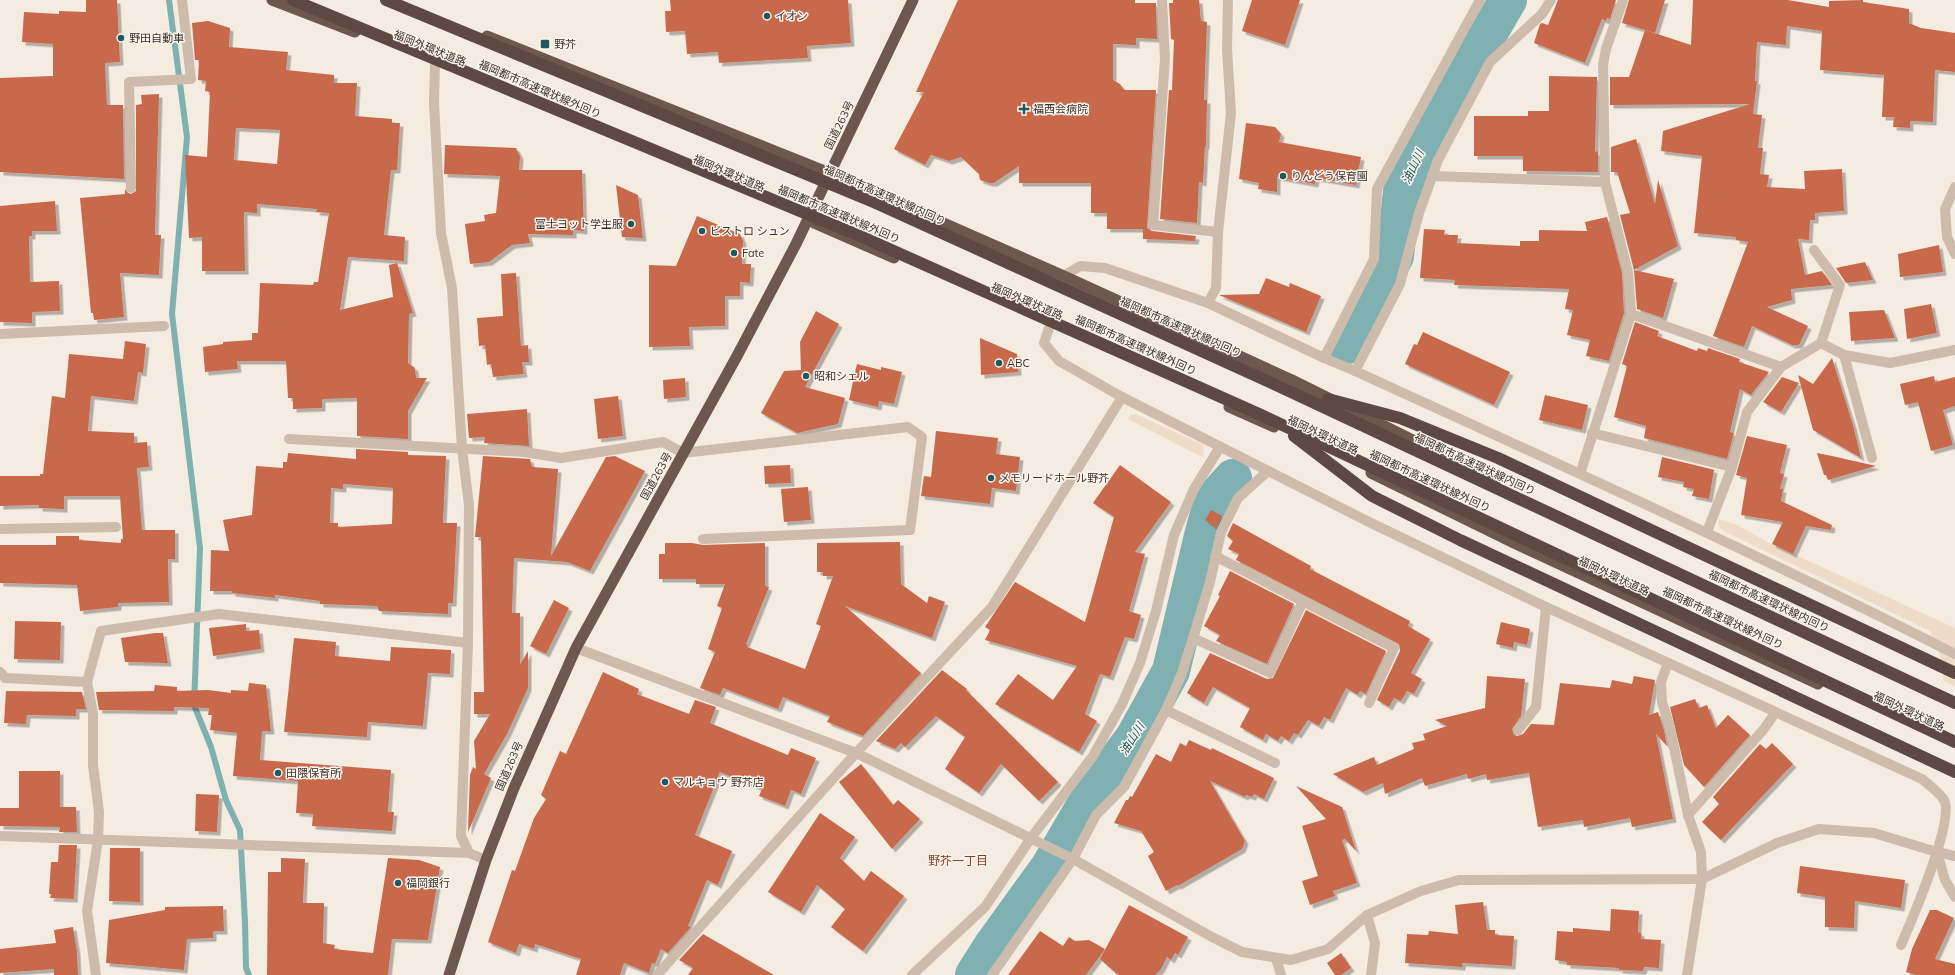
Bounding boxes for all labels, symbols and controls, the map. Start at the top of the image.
place label: イオン [775,9,808,23]
marker: イオン [762,11,772,21]
street label: 福岡外環状道路 [392,27,468,69]
place label: 野田自動車 [129,31,184,45]
marker: 野田自動車 [116,33,126,43]
place label: 野芥 [554,37,576,51]
marker: 野芥 [539,38,551,50]
street label: 福岡都市高速環状線外回り [477,57,603,121]
street label: 国道263号 [821,98,857,152]
place label: 福西会病院 [1033,102,1088,116]
marker: 福西会病院 [1018,103,1030,115]
water label: 油山川 [1398,145,1428,186]
street label: 福岡外環状道路 [691,152,767,194]
street label: 福岡都市高速環状線内回り [822,162,948,228]
place label: りんどう保育園 [1291,169,1368,183]
marker: りんどう保育園 [1278,171,1288,181]
street label: 福岡都市高速環状線外回り [776,182,902,246]
place label: 富士ヨット学生服 [535,217,623,231]
marker: 富士ヨット学生服 [626,219,636,229]
place label: ビストロ シュン [710,224,790,238]
marker: ビストロ シュン [697,226,707,236]
place label: Fate [742,246,764,260]
marker: Fate [729,248,739,258]
street label: 福岡外環状道路 [989,280,1065,322]
street label: 福岡都市高速環状線内回り [1118,294,1244,360]
street label: 福岡都市高速環状線外回り [1073,312,1199,378]
place label: ABC [1007,356,1030,370]
marker: ABC [994,358,1004,368]
place label: 昭和シェル [814,369,869,383]
marker: 昭和シェル [801,371,811,381]
street label: 福岡外環状道路 [1285,412,1361,458]
street label: 福岡都市高速環状線内回り [1412,430,1538,498]
street label: 福岡都市高速環状線外回り [1367,447,1493,515]
street label: 国道263号 [637,450,675,502]
place label: メモリードホール野芥 [999,471,1109,485]
marker: メモリードホール野芥 [986,473,996,483]
street label: 福岡外環状道路 [1576,553,1652,599]
street label: 福岡都市高速環状線内回り [1706,567,1832,635]
street label: 福岡都市高速環状線外回り [1660,584,1786,652]
street label: 福岡外環状道路 [1871,688,1947,734]
water label: 油山川 [1115,718,1149,758]
street label: 国道263号 [492,739,526,793]
place label: 田隈保育所 [286,766,342,780]
marker: 田隈保育所 [273,768,283,778]
place label: マルキョウ 野芥店 [673,775,764,789]
marker: マルキョウ 野芥店 [660,777,670,787]
district label: 野芥一丁目 [928,853,988,868]
place label: 福岡銀行 [406,876,450,890]
marker: 福岡銀行 [393,878,403,888]

